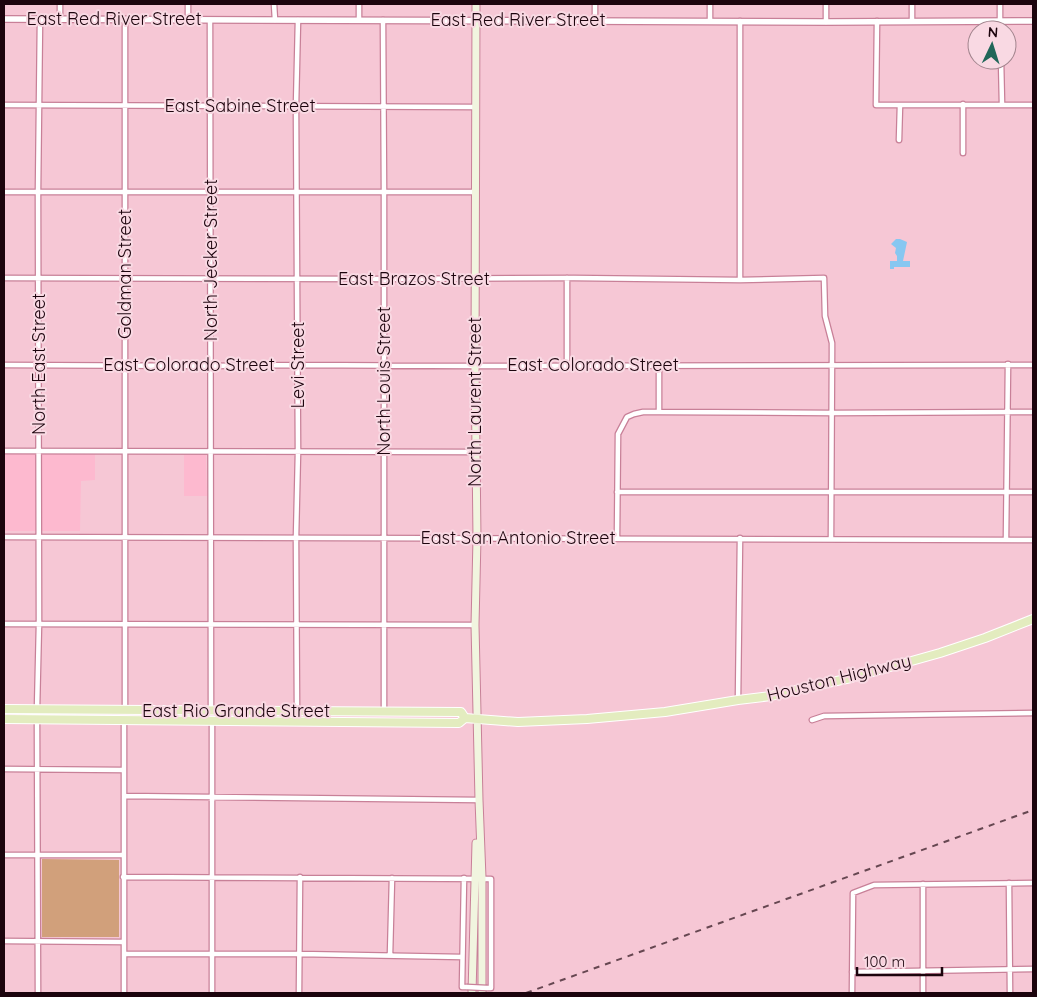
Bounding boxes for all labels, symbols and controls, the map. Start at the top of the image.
street label: East Red River Street [26,7,202,30]
street label: East Red River Street [430,8,606,31]
north arrow [967,20,1017,70]
text: N [987,23,999,41]
street label: East Sabine Street [164,94,316,117]
street label: North Jecker Street [199,179,222,341]
street label: Goldman Street [113,209,136,339]
street label: East Brazos Street [338,267,490,290]
street label: North East Street [27,293,50,435]
street label: North Louis Street [372,306,395,456]
street label: North Laurent Street [463,317,486,487]
street label: Levi Street [286,321,309,409]
street label: East Colorado Street [103,353,275,376]
street label: East Colorado Street [507,353,679,376]
street label: East San Antonio Street [420,526,616,549]
street label: Houston Highway [764,648,913,707]
street label: East Rio Grande Street [142,699,330,722]
scale bar [857,944,942,976]
text: 100 m [864,952,905,971]

